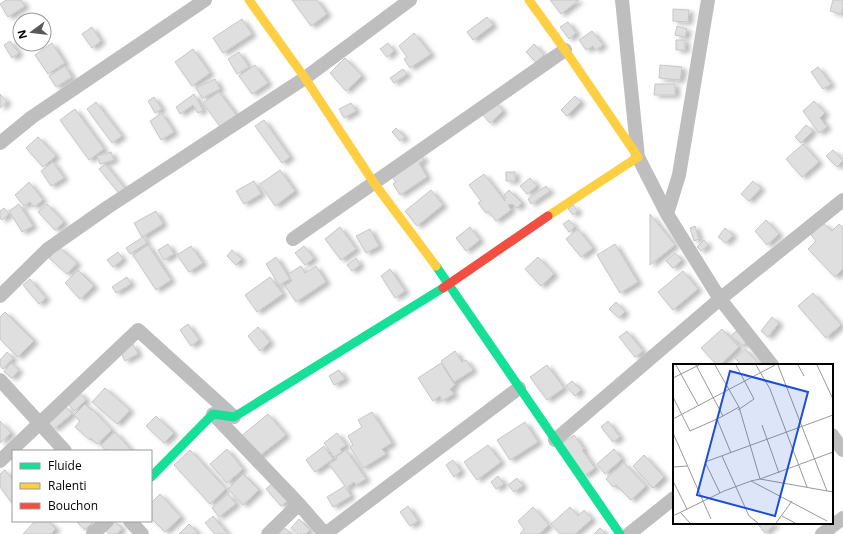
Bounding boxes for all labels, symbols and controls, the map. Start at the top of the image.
north arrow [12,12,52,52]
text: N [13,28,30,41]
inset map [673,364,833,524]
legend [12,450,152,522]
text: Fluide [48,457,82,474]
text: Ralenti [48,477,87,494]
text: Bouchon [48,497,98,514]

